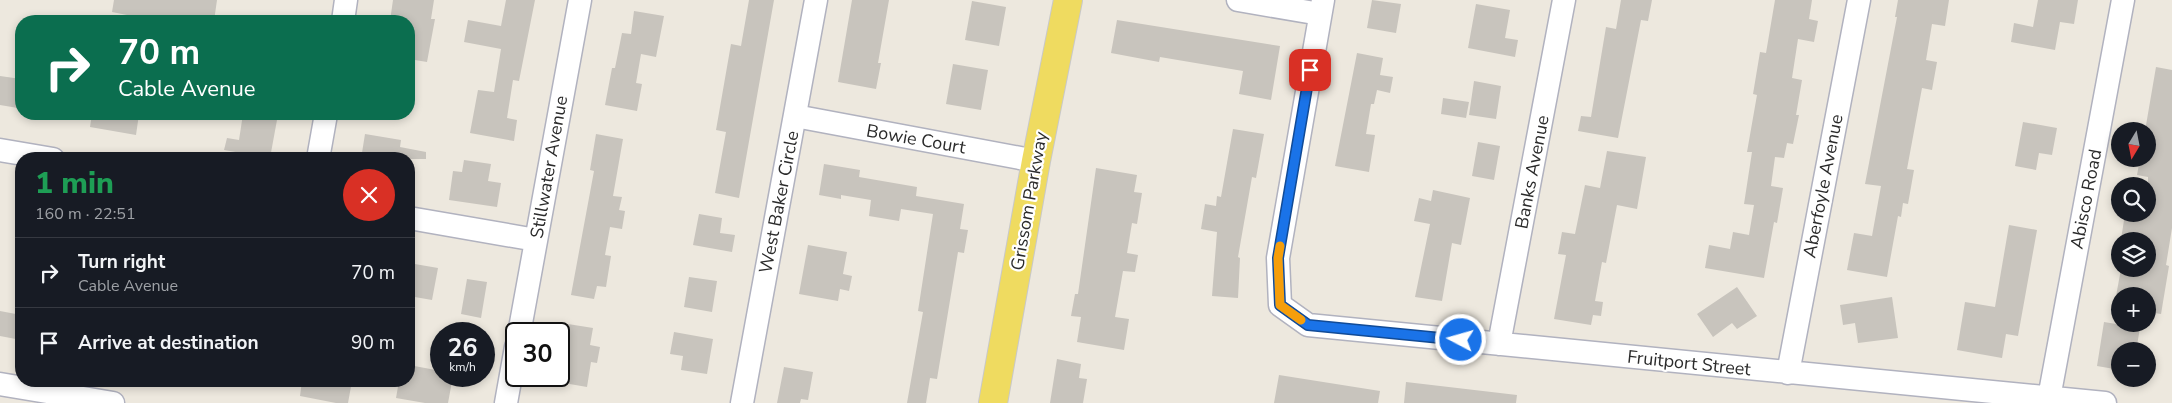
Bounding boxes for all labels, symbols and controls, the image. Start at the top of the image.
text: 70 m [118,29,200,76]
icon: right [35,35,100,100]
pin [1289,49,1331,91]
icon: arrive [1296,56,1324,84]
text: Cable Avenue [118,74,256,104]
street label: Stillwater Avenue [525,94,573,240]
street label: Aberfoyle Avenue [1797,112,1849,260]
street label: Banks Avenue [1509,113,1555,231]
street label: Bowie Court [864,118,968,160]
north arrow [2111,122,2156,168]
map controls [2111,122,2156,387]
street label: West Baker Circle [753,129,805,275]
street label: Grissom Parkway [1005,129,1053,272]
street label: Abisco Road [2065,147,2107,251]
text: 1 min [35,163,114,204]
button: close [343,169,395,221]
button: search [2111,177,2156,222]
text: 160 m · 22:51 [35,203,136,225]
button: layers [2111,232,2156,277]
text: Turn right [78,249,165,275]
icon: right [35,259,63,287]
text: 70 m [351,260,395,286]
text: Cable Avenue [78,275,178,297]
button: + [2111,287,2156,332]
position arrow [1434,313,1486,365]
speed limit sign: 30 [505,322,570,387]
icon: arrive [35,329,63,357]
text: Arrive at destination [78,330,259,356]
text: 90 m [351,330,395,356]
text: 26 [447,331,478,365]
button: − [2111,342,2156,387]
street label: Fruitport Street [1626,345,1753,381]
text: km/h [449,359,476,375]

